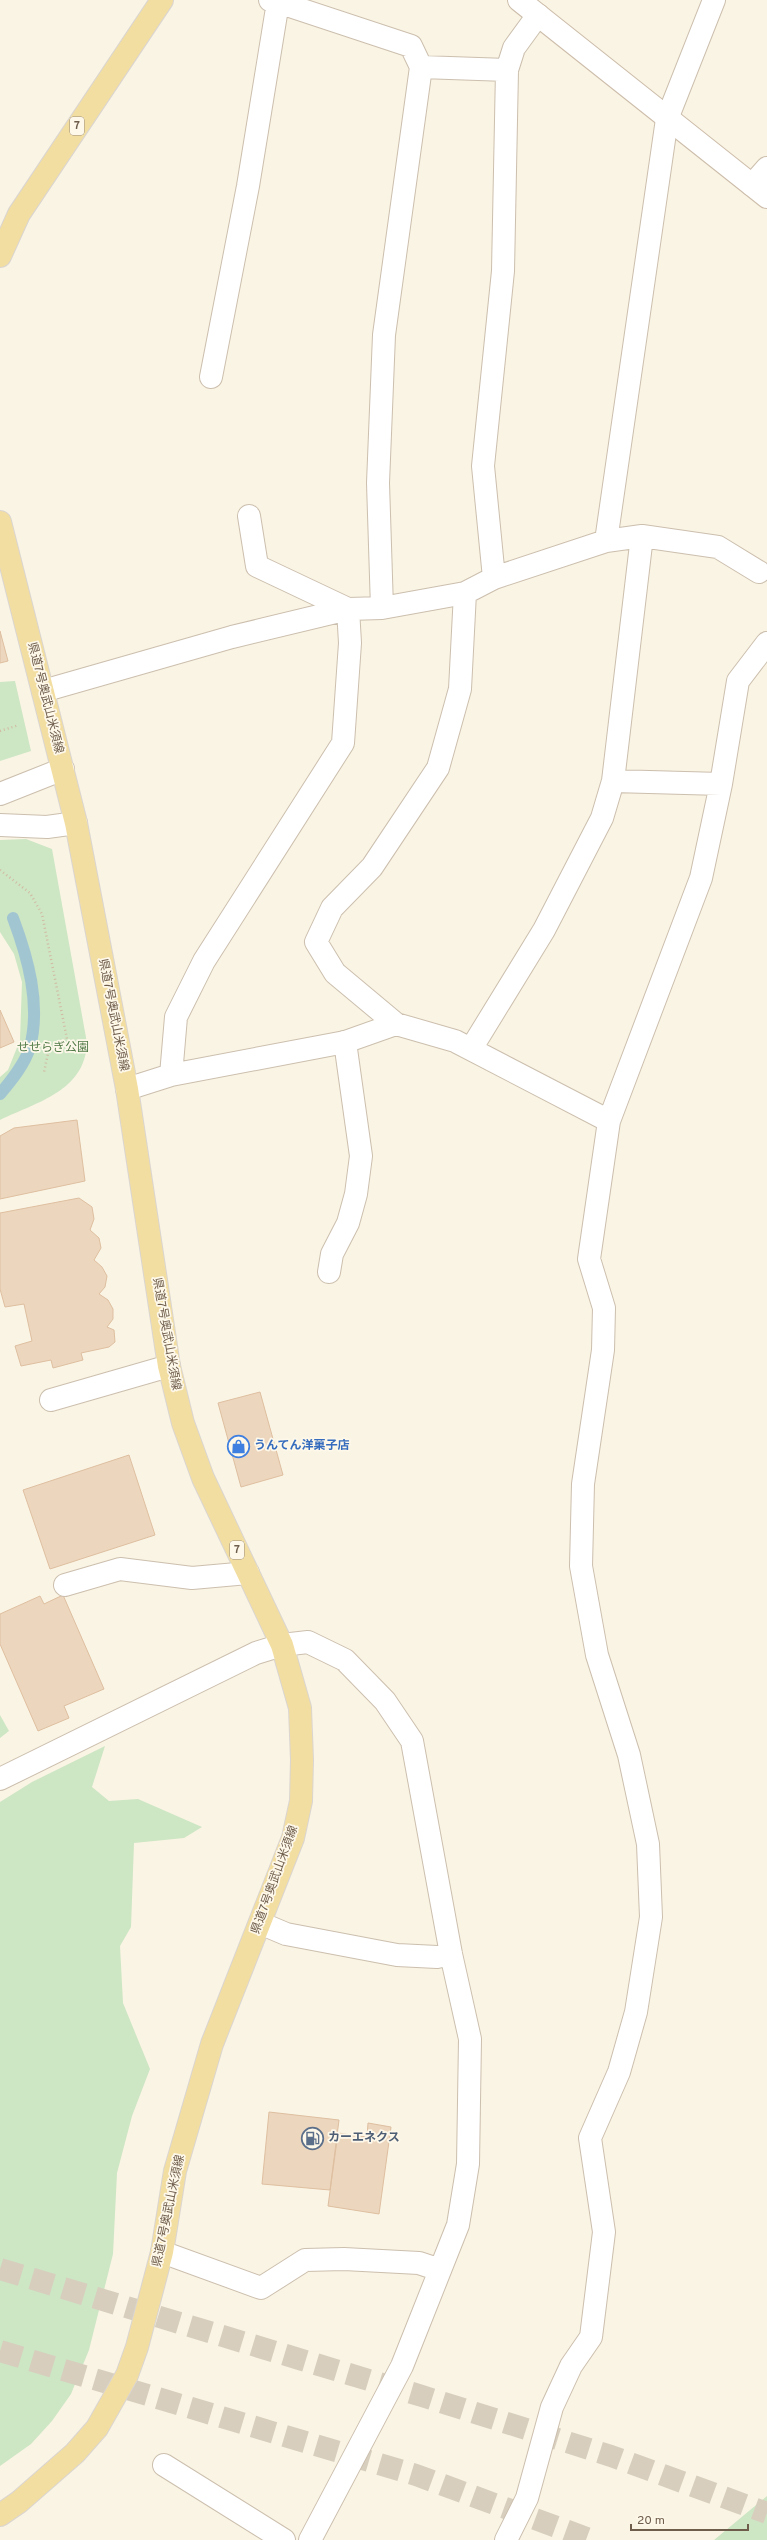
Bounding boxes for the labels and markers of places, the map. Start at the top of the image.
shop icon: うんてん洋菓子店 [225,1433,251,1459]
place label: うんてん洋菓子店 [254,1438,349,1454]
fuel station icon: カーエネクス [299,2125,325,2151]
place label: カーエネクス [328,2130,400,2146]

